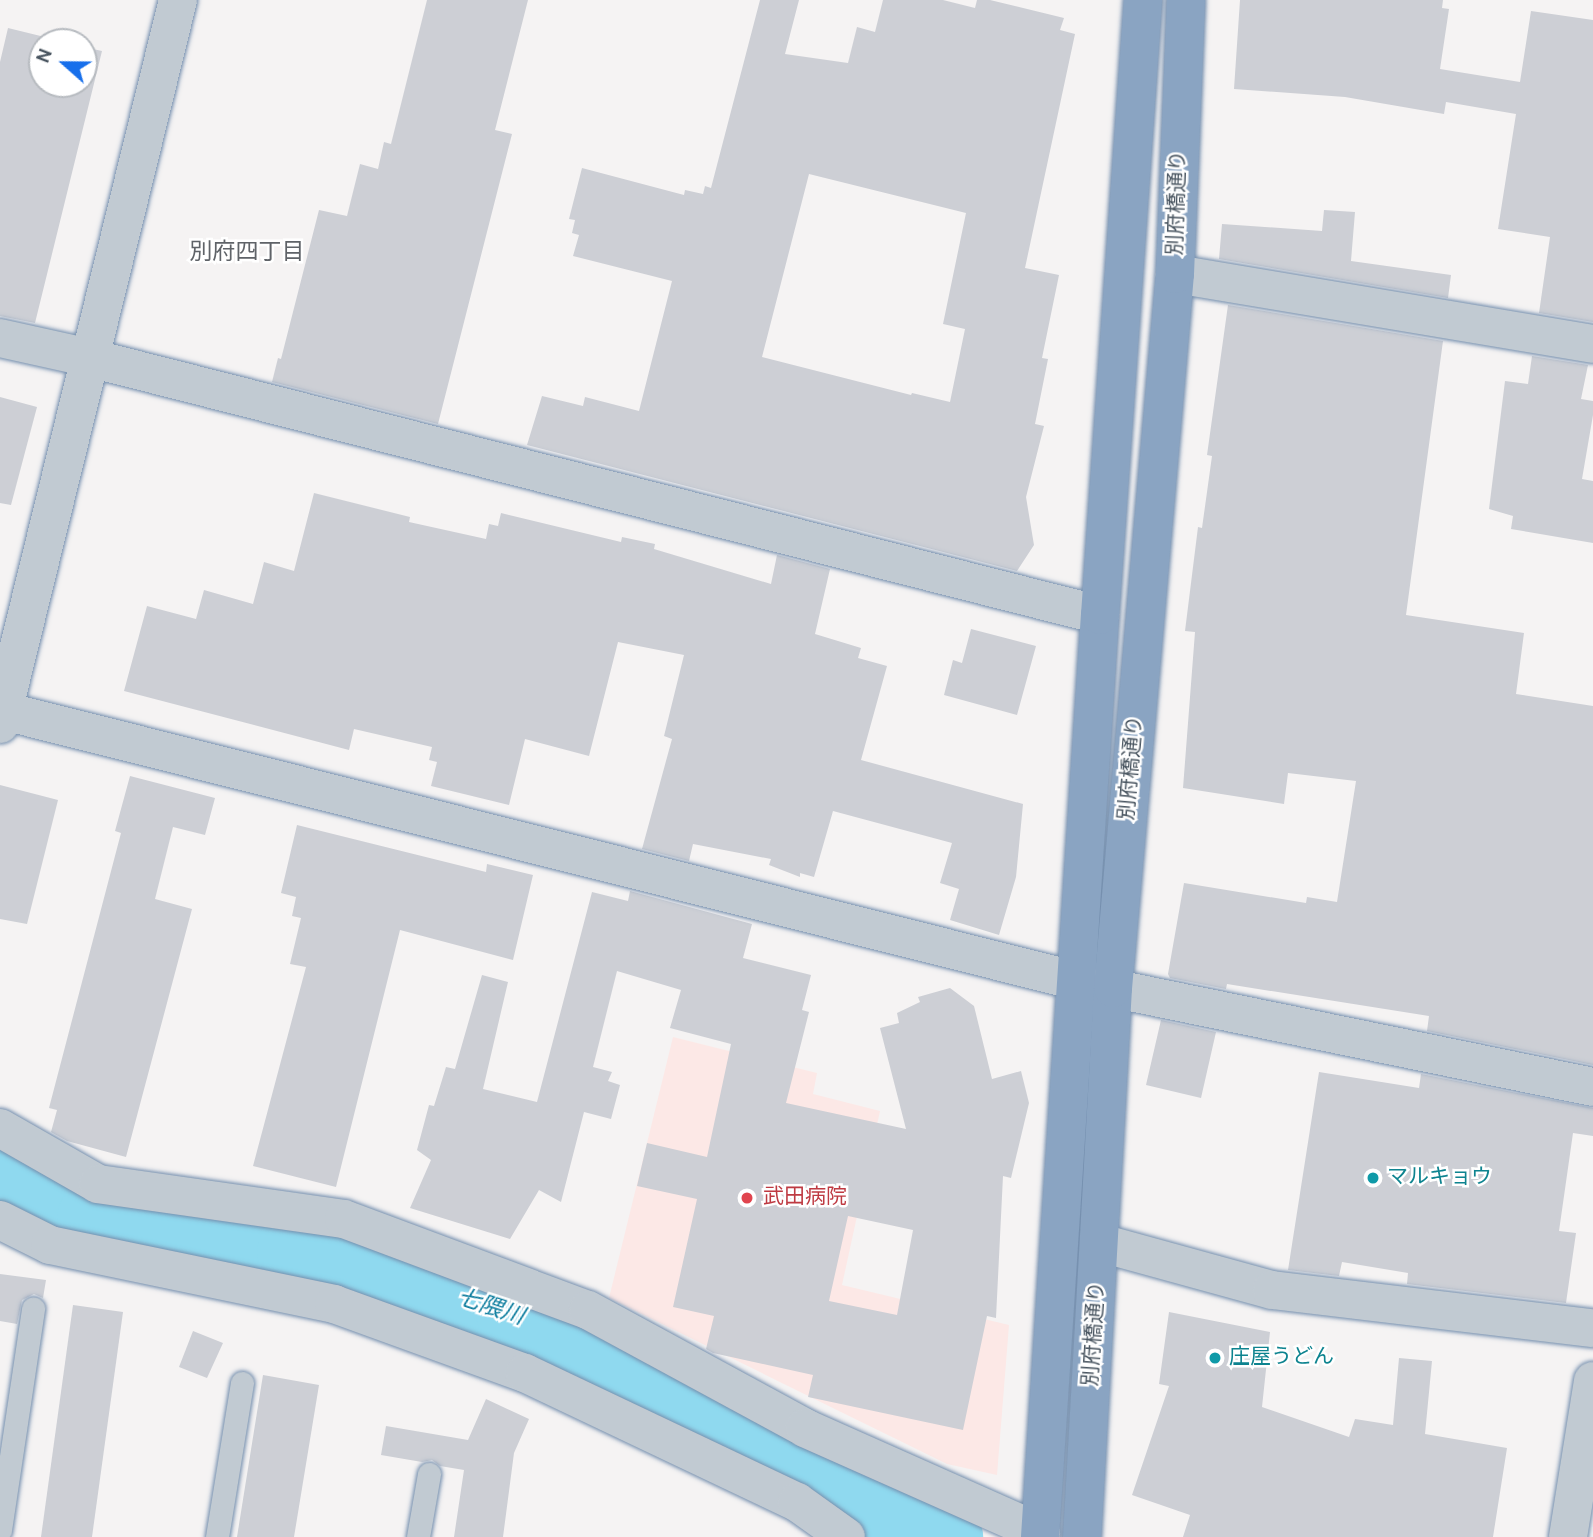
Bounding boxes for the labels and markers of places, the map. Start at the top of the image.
place label: マルキョウ [1387,1165,1492,1191]
marker: マルキョウ [1365,1170,1381,1186]
place label: 武田病院 [763,1185,847,1211]
marker: 武田病院 [737,1188,757,1208]
place label: 庄屋うどん [1229,1345,1334,1371]
marker: 庄屋うどん [1207,1350,1223,1366]

